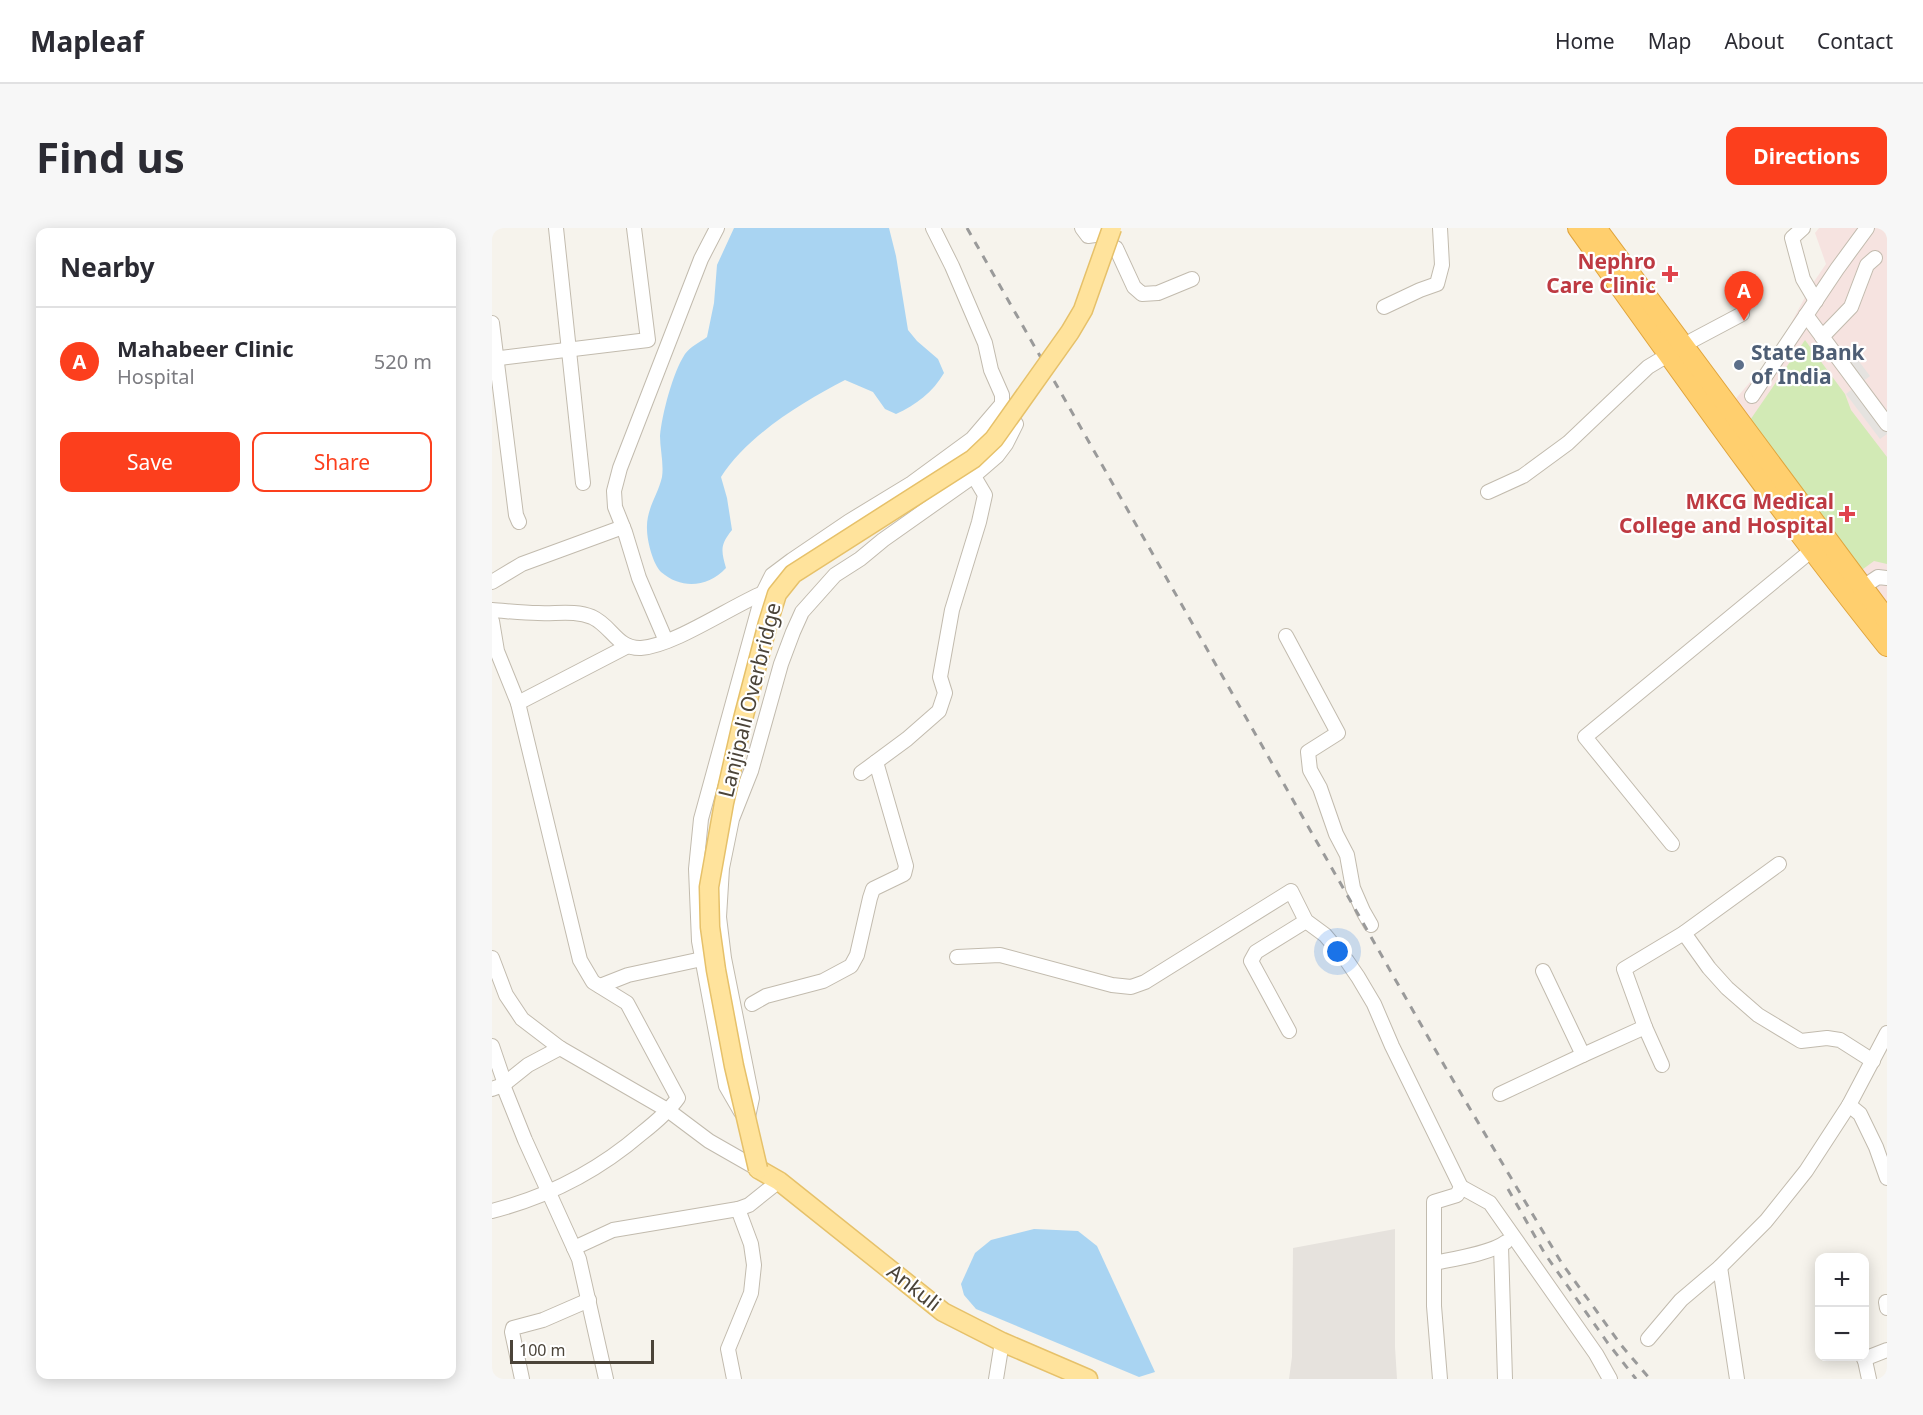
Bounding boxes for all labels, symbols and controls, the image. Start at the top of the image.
text: Mapleaf [30,22,144,60]
text: Home [1555,27,1615,55]
text: Map [1648,27,1691,55]
text: About [1724,27,1784,55]
text: Contact [1817,27,1893,55]
button: Directions [1726,127,1887,185]
text: Find us [36,128,185,185]
place label: Nephro Care Clinic [1546,247,1656,299]
text: Nearby [60,249,155,285]
marker: Nephro Care Clinic [1661,265,1679,283]
pin: A [1724,272,1764,321]
text: Mahabeer Clinic [117,333,294,363]
place label: State Bank of India [1751,338,1866,390]
text: A [73,348,86,375]
text: 520 m [374,348,432,375]
marker: State Bank of India [1732,358,1746,372]
text: Hospital [117,363,195,390]
button: Save [60,432,240,492]
button: Share [252,432,432,492]
place label: MKCG Medical College and Hospital [1619,487,1834,539]
marker: MKCG Medical College and Hospital [1838,505,1856,523]
street label: Lanjipali Overbridge [711,599,787,800]
your location [1323,937,1352,966]
map controls [1815,1253,1869,1361]
button: + [1815,1253,1869,1307]
street label: Ankuli [882,1257,947,1317]
button: − [1815,1307,1869,1361]
scale bar [510,1337,654,1364]
text: 100 m [519,1339,566,1361]

